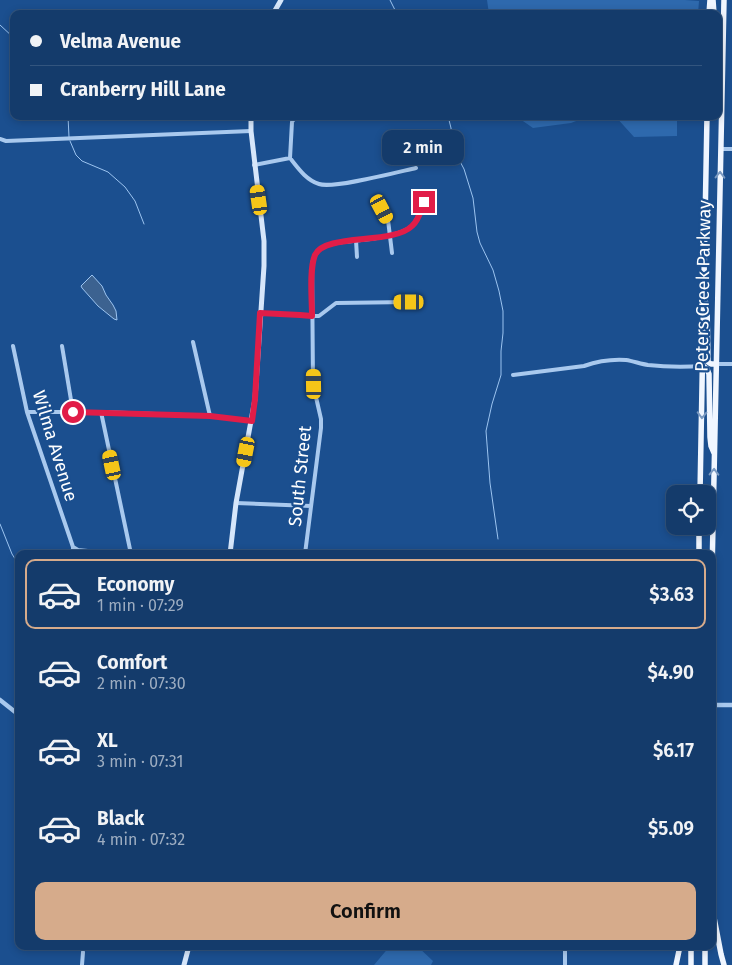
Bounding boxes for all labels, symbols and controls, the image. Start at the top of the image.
text: Velma Avenue [60,30,181,53]
text: Cranberry Hill Lane [60,78,226,101]
callout: 2 min [383,130,465,164]
text: 2 min [403,138,443,157]
one-way arrow [715,171,725,178]
car [249,184,268,216]
route end [413,191,435,213]
car [368,192,395,226]
street label: Peters Creek Parkway [691,200,716,372]
car [394,295,424,310]
car [306,369,321,399]
street label: Wilma Avenue [28,388,82,504]
route start [62,401,84,423]
one-way arrow [696,411,707,419]
street label: South Street [284,424,316,528]
car [235,436,256,468]
car [101,449,122,481]
one-way arrow [709,467,719,475]
map controls [666,485,716,535]
button: locate [666,485,716,535]
icon: car [37,572,82,617]
text: Economy [97,573,174,596]
text: $3.63 [649,583,694,606]
text: 1 min · 07:29 [97,596,184,615]
icon: car [37,650,82,695]
text: Comfort [97,651,167,674]
text: $4.90 [647,661,694,684]
text: 2 min · 07:30 [97,674,186,693]
icon: car [37,728,82,773]
text: XL [97,729,118,752]
text: $6.17 [653,739,694,762]
text: 3 min · 07:31 [97,752,183,771]
icon: car [37,806,82,851]
text: Black [97,807,144,830]
text: $5.09 [648,817,694,840]
text: 4 min · 07:32 [97,830,185,849]
button: Confirm [35,882,696,940]

